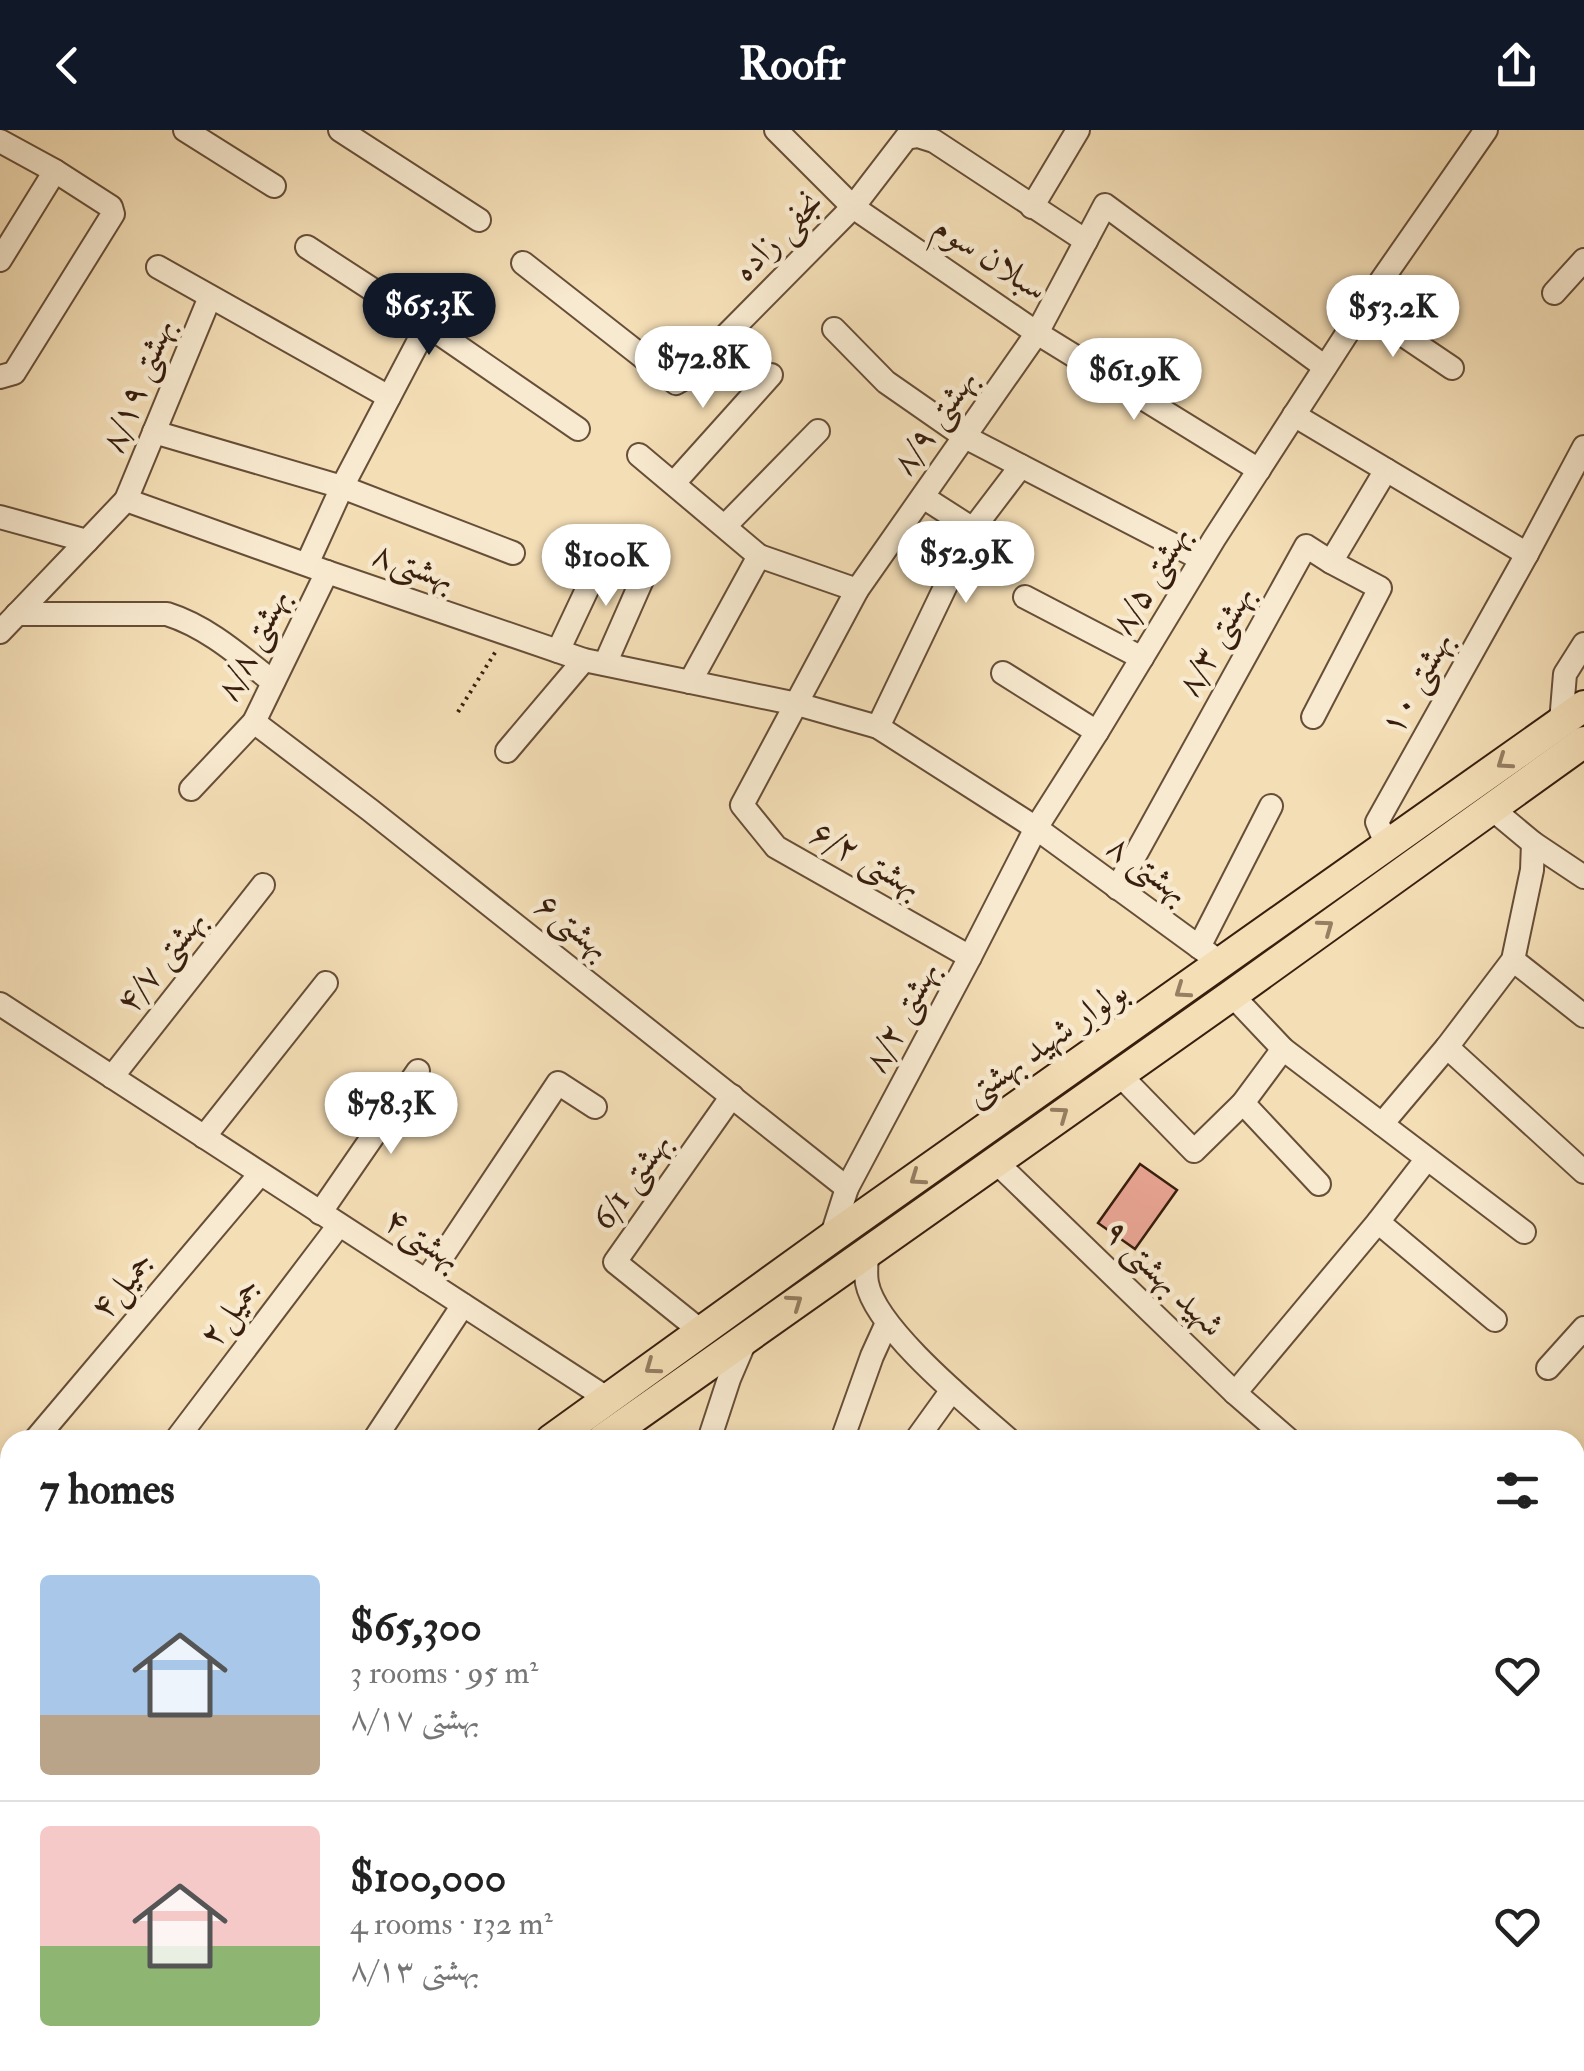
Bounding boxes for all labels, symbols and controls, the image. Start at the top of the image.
text: Roofr [739,37,845,93]
icon: back [40,38,95,93]
icon: share [1489,38,1544,93]
street label: نجفی زاده [723,181,835,293]
street label: سبلان سوم [921,205,1056,318]
pin: $65.3K [348,273,510,358]
pin: $53.2K [1312,275,1474,360]
text: $65.3K [385,285,473,325]
text: $53.2K [1348,287,1438,327]
street label: بهشتی ۸/۱۹ [90,311,186,460]
pin: $72.8K [622,326,784,411]
text: $72.8K [657,338,749,378]
pin: $61.9K [1053,338,1215,423]
text: $61.9K [1089,350,1179,390]
street label: بهشتی ۸/۹ [881,359,988,485]
street label: بهشتی ۸/۵ [1100,516,1202,644]
pin: $52.9K [885,521,1047,606]
pin: $100K [536,524,676,609]
street label: بهشتی۸ [366,531,461,602]
text: $52.9K [919,533,1013,573]
text: $100K [564,536,648,576]
street label: بهشتی ۸/۳ [1166,577,1265,705]
street label: بهشتی ۸/۸ [205,580,301,709]
street label: بهشتی ۱۰ [1369,623,1464,743]
one-way arrow [1497,750,1516,768]
street label: بهشتی ۶/۲ [802,810,930,909]
street label: ۸ بهشتی [1097,824,1198,915]
street label: بهشتی۶ [525,882,620,971]
street label: بهشتی ۴/۷ [106,899,217,1023]
one-way arrow [1315,921,1333,939]
street label: بهشتی ۸/۲ [853,953,951,1081]
street label: بولوار شهید بهشتی [955,969,1137,1116]
one-way arrow [1175,979,1194,997]
pin: $78.3K [310,1072,472,1157]
text: $78.3K [347,1084,435,1124]
one-way arrow [1049,1108,1068,1127]
street label: بهشتی 6/1 [581,1123,682,1240]
one-way arrow [909,1166,928,1184]
street label: بهشتی۴ [375,1197,471,1282]
street label: شهید بهشتی ۹ [1093,1209,1234,1348]
street label: جمیل۴ [80,1241,165,1330]
street label: جمیل۲ [189,1268,272,1357]
one-way arrow [784,1296,803,1315]
one-way arrow [645,1355,664,1373]
icon: filters [1490,1463,1545,1518]
text: 7 homes [40,1464,175,1516]
text: $65,300 [350,1601,482,1653]
icon: home [120,1615,240,1735]
icon: heart [1490,1648,1545,1703]
text: 3 rooms · 95 m² [350,1653,538,1693]
text: بهشتی ۸/۱۷ [350,1699,480,1739]
text: $100,000 [350,1852,506,1904]
icon: home [120,1866,240,1986]
icon: heart [1490,1899,1545,1954]
text: 4 rooms · 132 m² [350,1904,553,1944]
text: بهشتی ۸/۱۳ [350,1950,480,1990]

